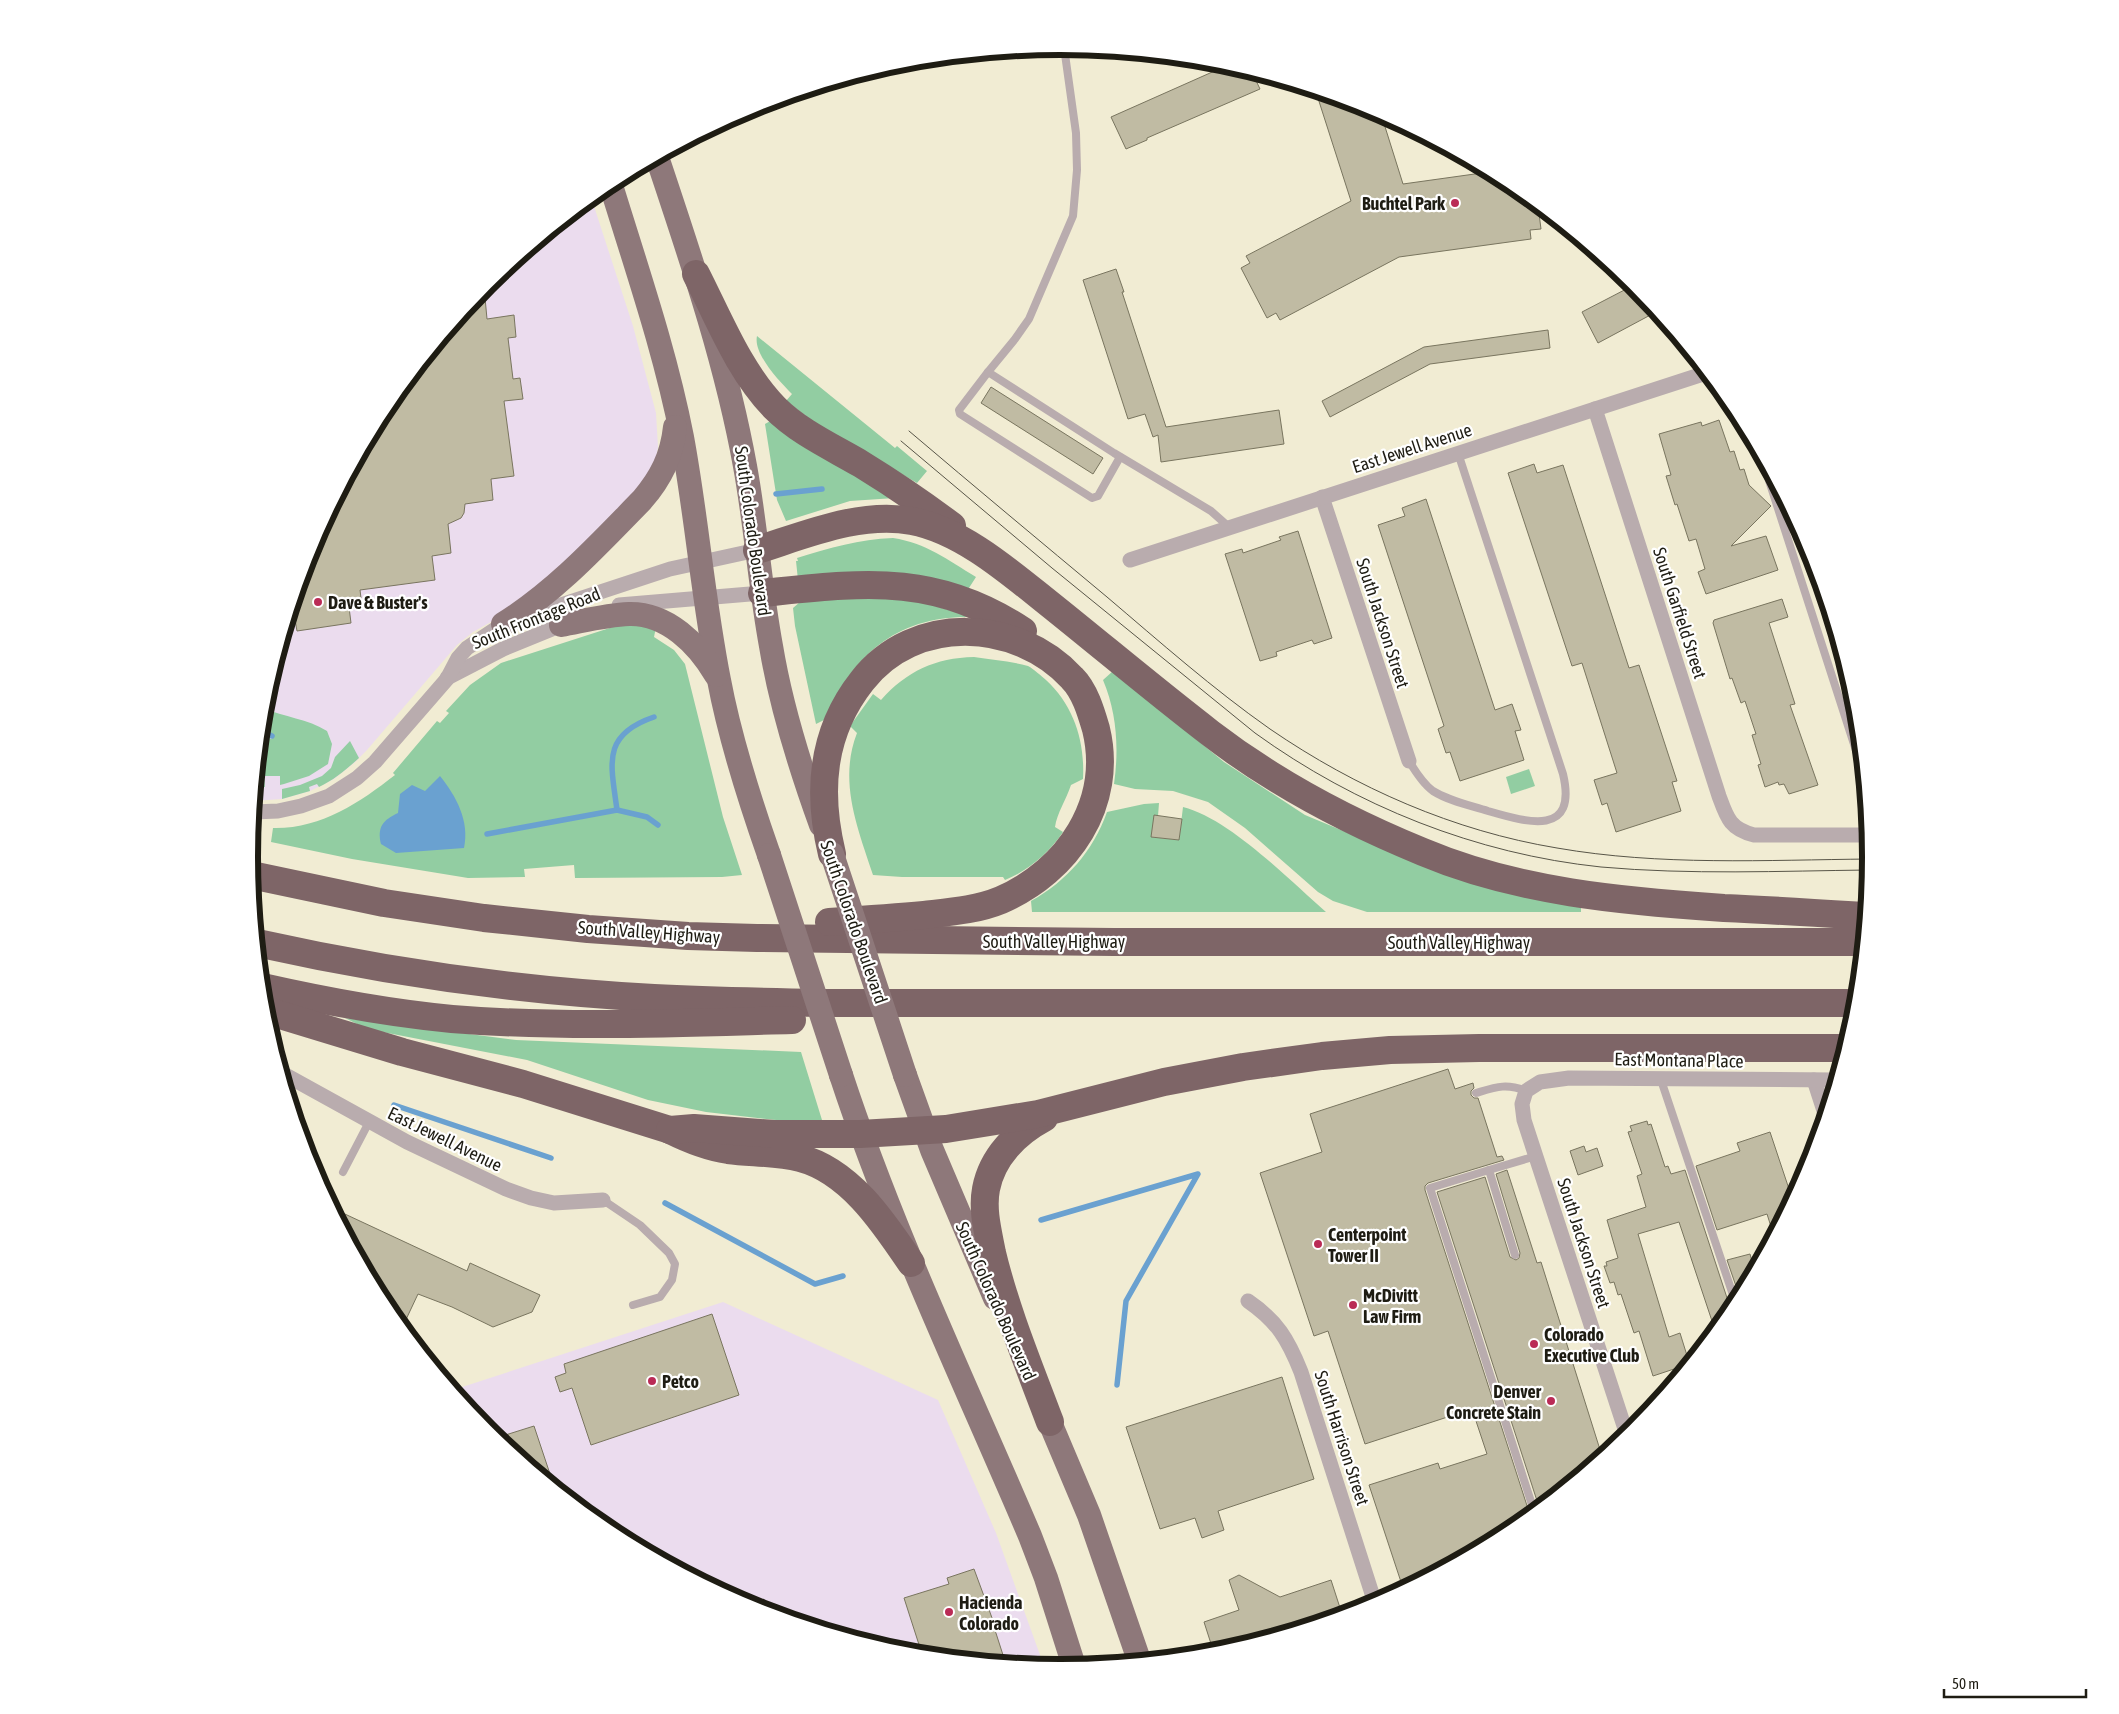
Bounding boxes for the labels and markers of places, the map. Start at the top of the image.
place label: Buchtel Park [1362,193,1446,214]
marker: Buchtel Park [1449,197,1461,209]
place label: Dave & Buster's [328,592,428,613]
marker: Dave & Buster's [312,596,324,608]
place label: Centerpoint Tower II [1328,1224,1407,1266]
marker: Centerpoint Tower II [1312,1238,1324,1250]
place label: McDivitt Law Firm [1363,1285,1421,1327]
marker: McDivitt Law Firm [1347,1299,1359,1311]
place label: Colorado Executive Club [1544,1324,1640,1366]
marker: Colorado Executive Club [1528,1338,1540,1350]
place label: Petco [662,1371,699,1392]
marker: Petco [646,1375,658,1387]
place label: Denver Concrete Stain [1446,1381,1542,1423]
marker: Denver Concrete Stain [1545,1395,1557,1407]
place label: Hacienda Colorado [959,1592,1022,1634]
marker: Hacienda Colorado [943,1606,955,1618]

